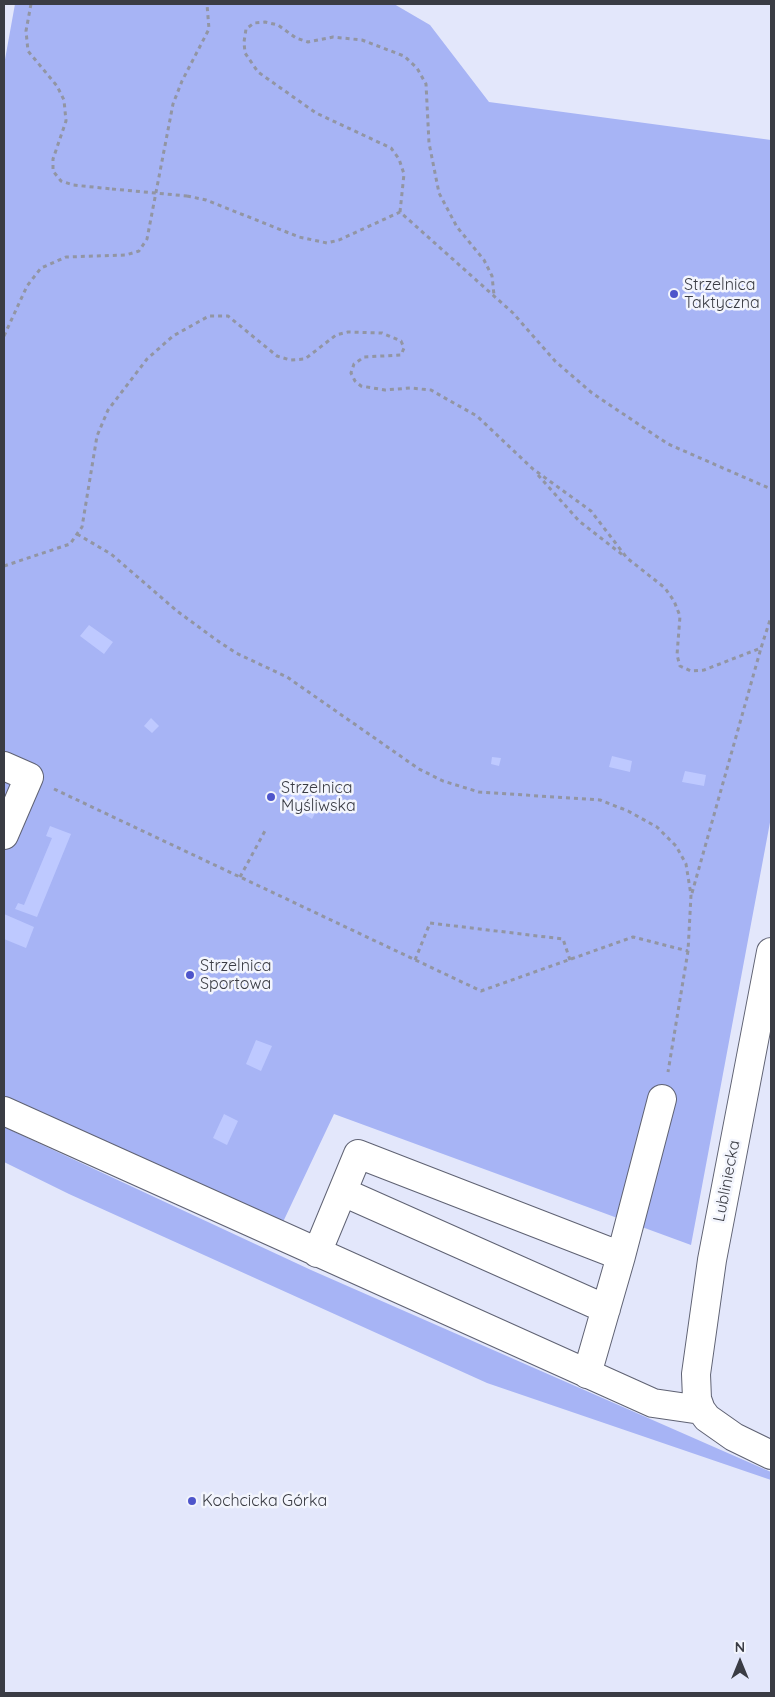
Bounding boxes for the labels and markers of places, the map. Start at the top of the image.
place label: Strzelnica Taktyczna [684,275,760,313]
marker: Strzelnica Taktyczna [668,288,680,300]
place label: Strzelnica Myśliwska [281,778,356,816]
marker: Strzelnica Myśliwska [265,791,277,803]
place label: Strzelnica Sportowa [200,956,271,994]
marker: Strzelnica Sportowa [184,969,196,981]
place label: Kochcicka Górka [202,1491,327,1511]
marker: Kochcicka Górka [186,1495,198,1507]

